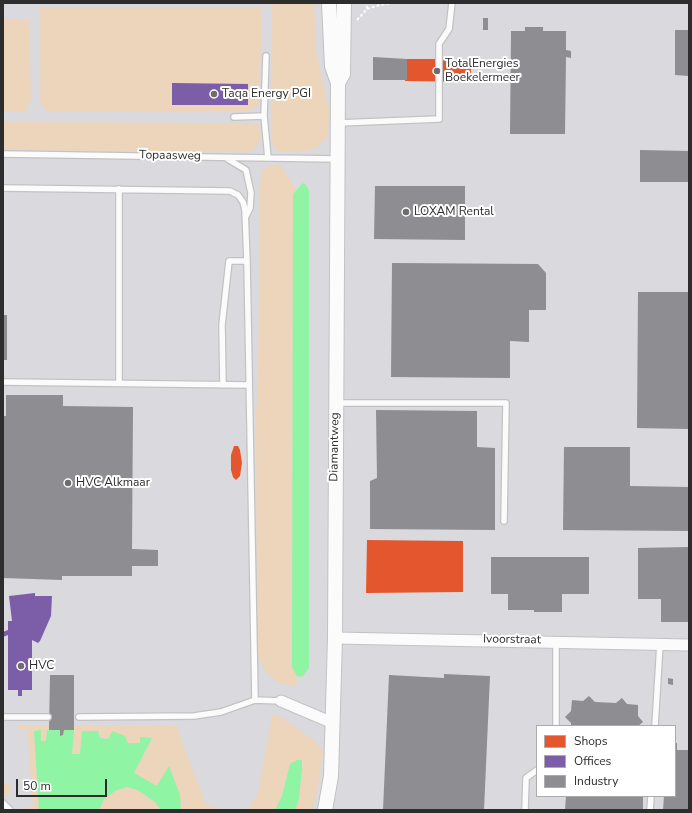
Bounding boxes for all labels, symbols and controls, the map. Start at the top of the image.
place label: TotalEnergies Boekelermeer [445,57,520,85]
marker: TotalEnergies Boekelermeer [432,66,442,76]
place label: Taqa Energy PGI [222,87,311,101]
marker: Taqa Energy PGI [209,89,219,99]
street label: Topaasweg [139,148,201,164]
place label: LOXAM Rental [414,205,494,219]
marker: LOXAM Rental [401,207,411,217]
street label: Diamantweg [327,412,343,482]
place label: HVC Alkmaar [76,476,150,490]
marker: HVC Alkmaar [63,478,73,488]
street label: Ivoorstraat [483,632,541,648]
place label: HVC [29,659,54,673]
marker: HVC [16,661,26,671]
legend [536,725,676,797]
text: Shops [574,733,608,749]
text: Offices [574,753,611,769]
scale bar [18,771,109,797]
text: Industry [574,773,618,789]
text: 50 m [23,778,51,794]

